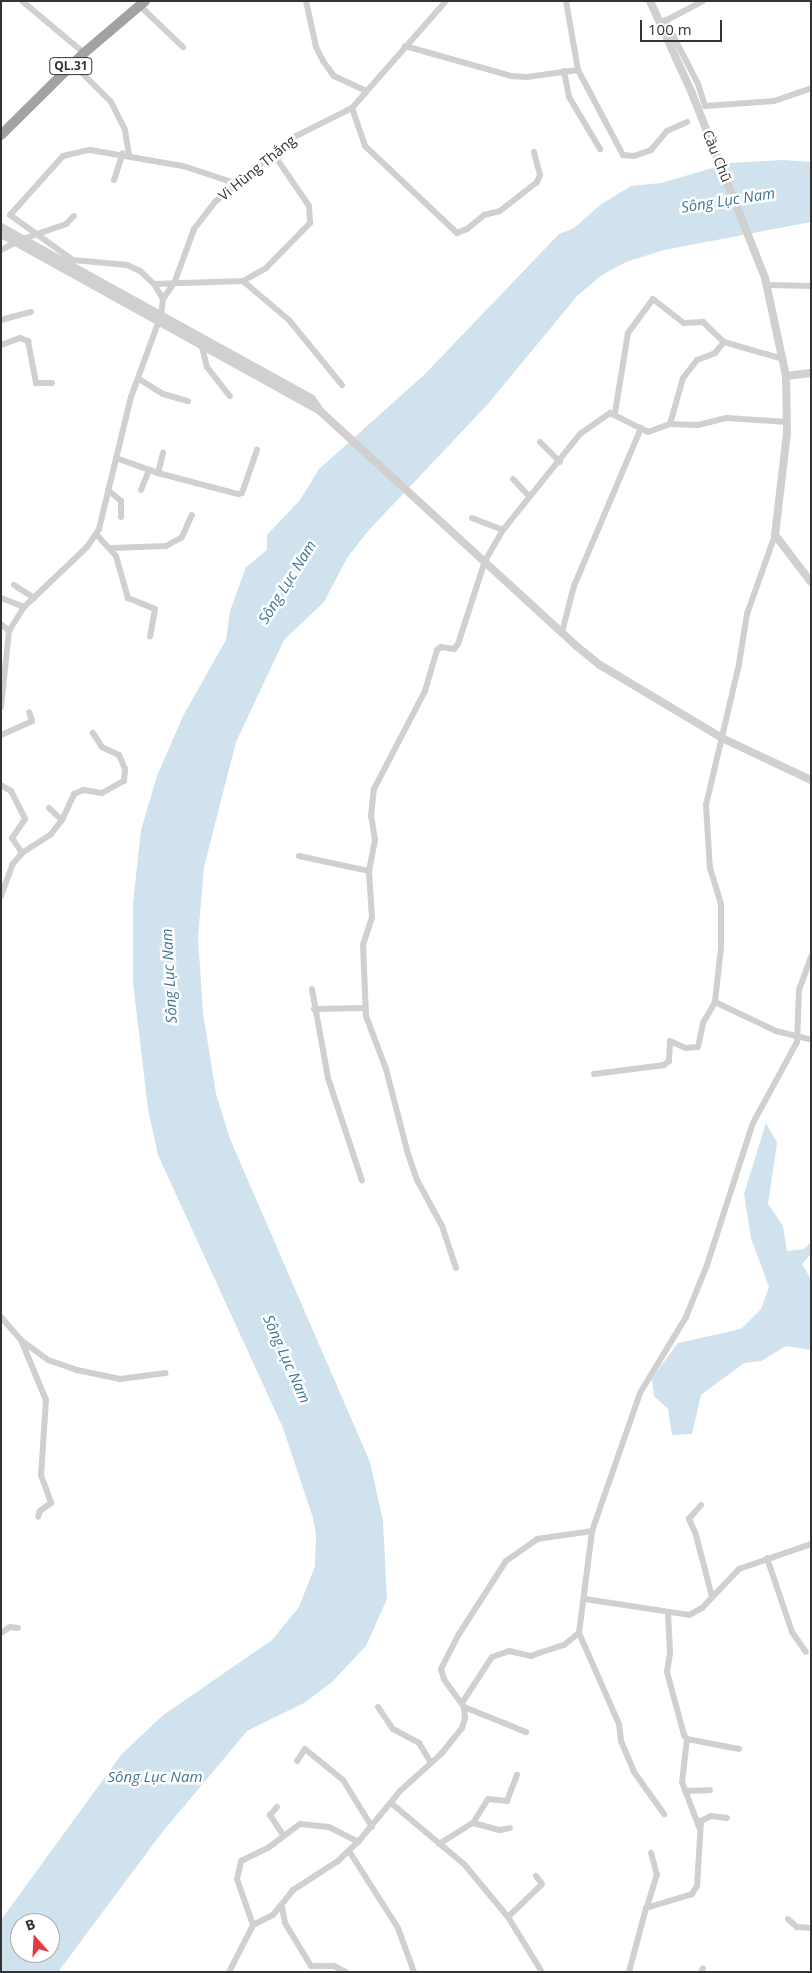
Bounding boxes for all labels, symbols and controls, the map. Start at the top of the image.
scale bar [642,10,724,42]
text: 100 m [648,19,692,39]
road number: QL.31 [48,56,94,76]
street label: Cầu Chũ [699,127,735,185]
street label: Vi Hùng Thắng [215,132,299,204]
water label: Sông Lục Nam [680,184,776,216]
water label: Sông Lục Nam [254,537,320,627]
water label: Sông Lục Nam [158,928,180,1024]
water label: Sông Lục Nam [259,1312,315,1406]
water label: Sông Lục Nam [108,1768,202,1786]
north arrow [10,1913,60,1963]
text: B [23,1914,38,1935]

